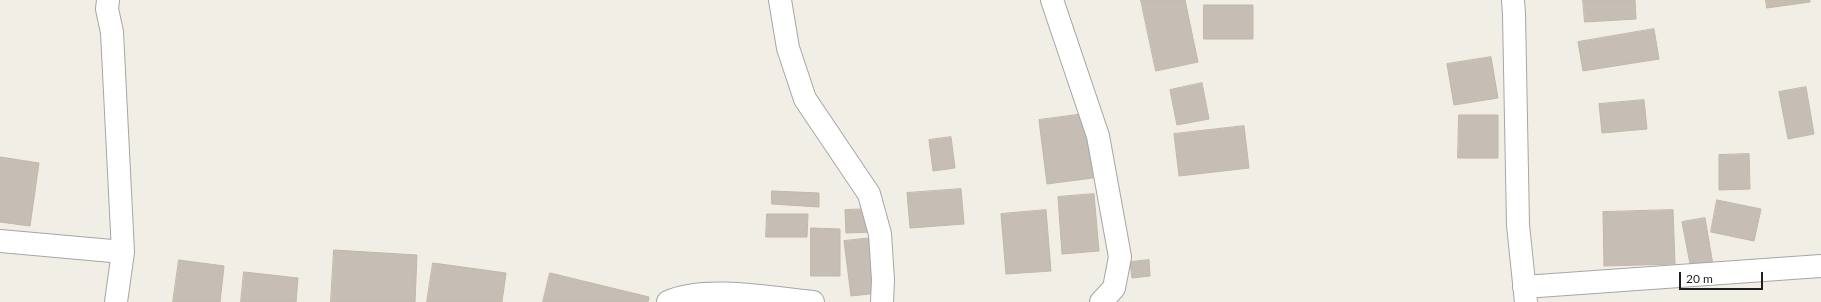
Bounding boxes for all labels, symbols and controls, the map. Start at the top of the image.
scale bar [1681,264,1765,290]
text: 20 m [1686,271,1713,286]

